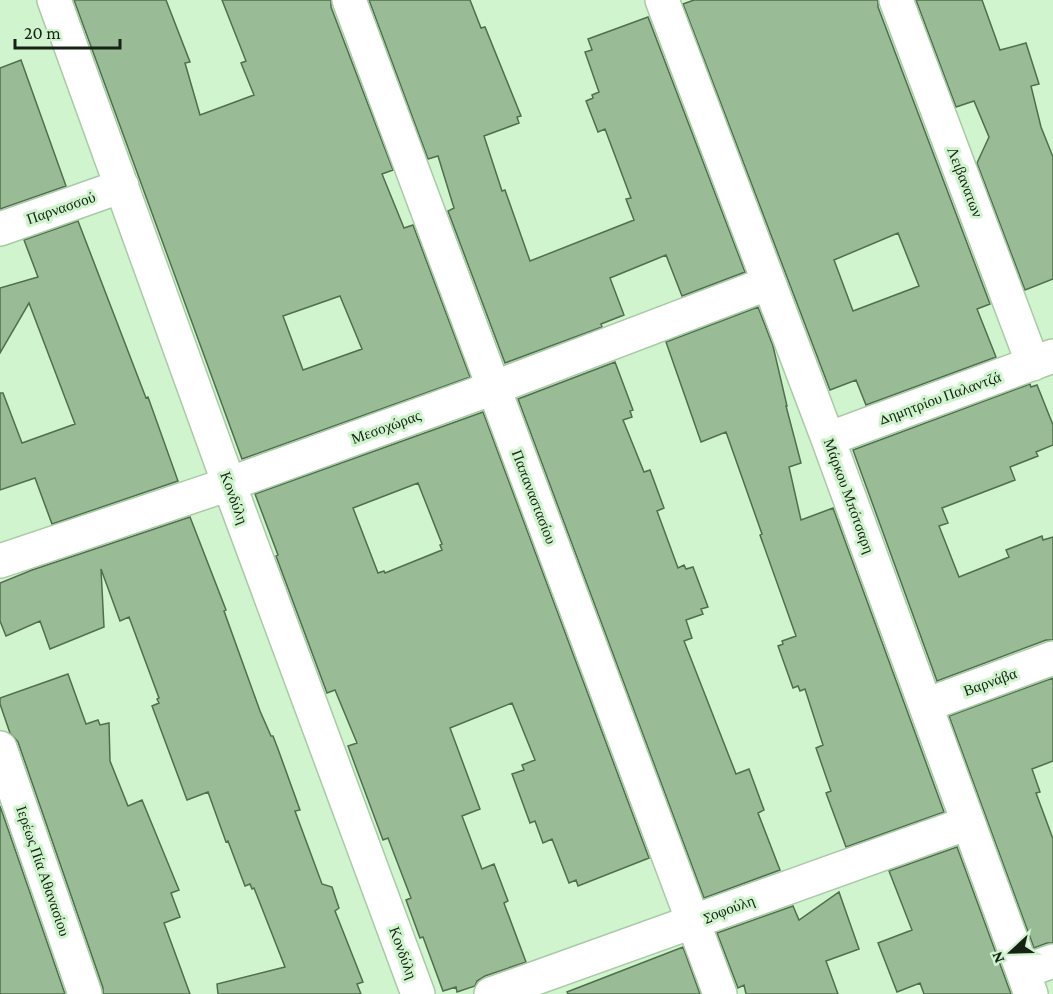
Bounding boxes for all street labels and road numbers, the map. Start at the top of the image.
street label: Λειβανατων [944,145,986,220]
street label: Παρνασσού [24,189,98,227]
street label: Δημητρίου Παλαντζά [877,368,1004,428]
street label: Μεσοχώρας [349,407,423,447]
street label: Μάρκου Μπότσαρη [821,436,877,556]
street label: Παπαναστασίου [509,448,559,546]
street label: Κονδύλη [217,470,251,527]
street label: Βαρνάβα [961,665,1019,699]
street label: Ιερέως Πία Αθανασίου [13,804,73,938]
street label: Σοφούλη [701,892,757,926]
street label: Κονδύλη [386,925,420,982]

